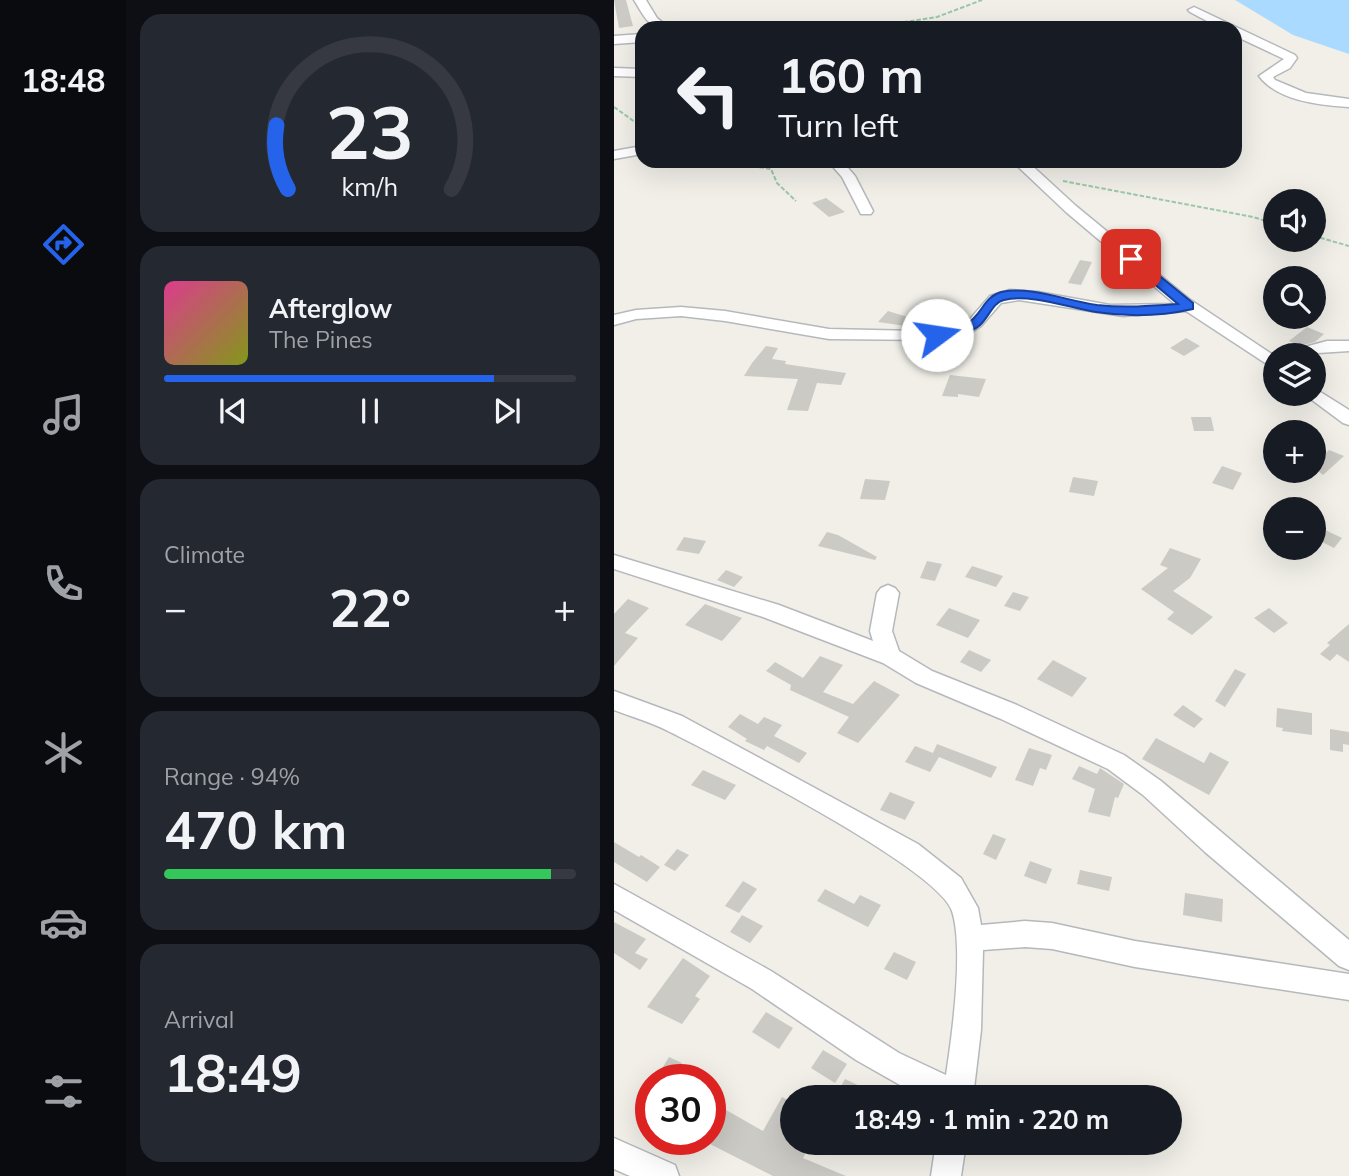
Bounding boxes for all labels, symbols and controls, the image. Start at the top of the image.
text: 160 m [778,44,924,105]
icon: left [663,49,754,140]
text: 18:48 [21,60,105,100]
text: 23 [326,87,414,178]
text: Turn left [778,105,898,145]
text: km/h [342,171,398,202]
map controls [1263,189,1326,560]
button: sound [1263,189,1326,252]
icon: directions [39,220,88,269]
pin [1101,229,1161,289]
icon: arrive [1112,240,1150,278]
button: search [1263,266,1326,329]
text: Afterglow [269,292,392,325]
position arrow [900,298,974,372]
text: The Pines [269,325,373,354]
button: layers [1263,343,1326,406]
icon: music [39,390,88,439]
icon: previous [214,392,252,430]
icon: pause [351,392,389,430]
icon: next [488,392,526,430]
button: + [1263,420,1326,483]
button: − [1263,497,1326,560]
text: Climate [164,540,245,569]
icon: phone [39,559,88,608]
text: 22° [329,575,411,640]
text: − [164,584,187,632]
text: + [553,584,576,632]
icon: climate [39,728,88,777]
text: Range · 94% [164,762,300,791]
text: 470 km [164,797,347,862]
icon: car [39,898,88,947]
text: Arrival [164,1005,234,1034]
text: 18:49 [164,1040,302,1105]
speed limit sign: 30 [635,1064,726,1155]
icon: filters [39,1067,88,1116]
text: 18:49 · 1 min · 220 m [853,1103,1109,1136]

